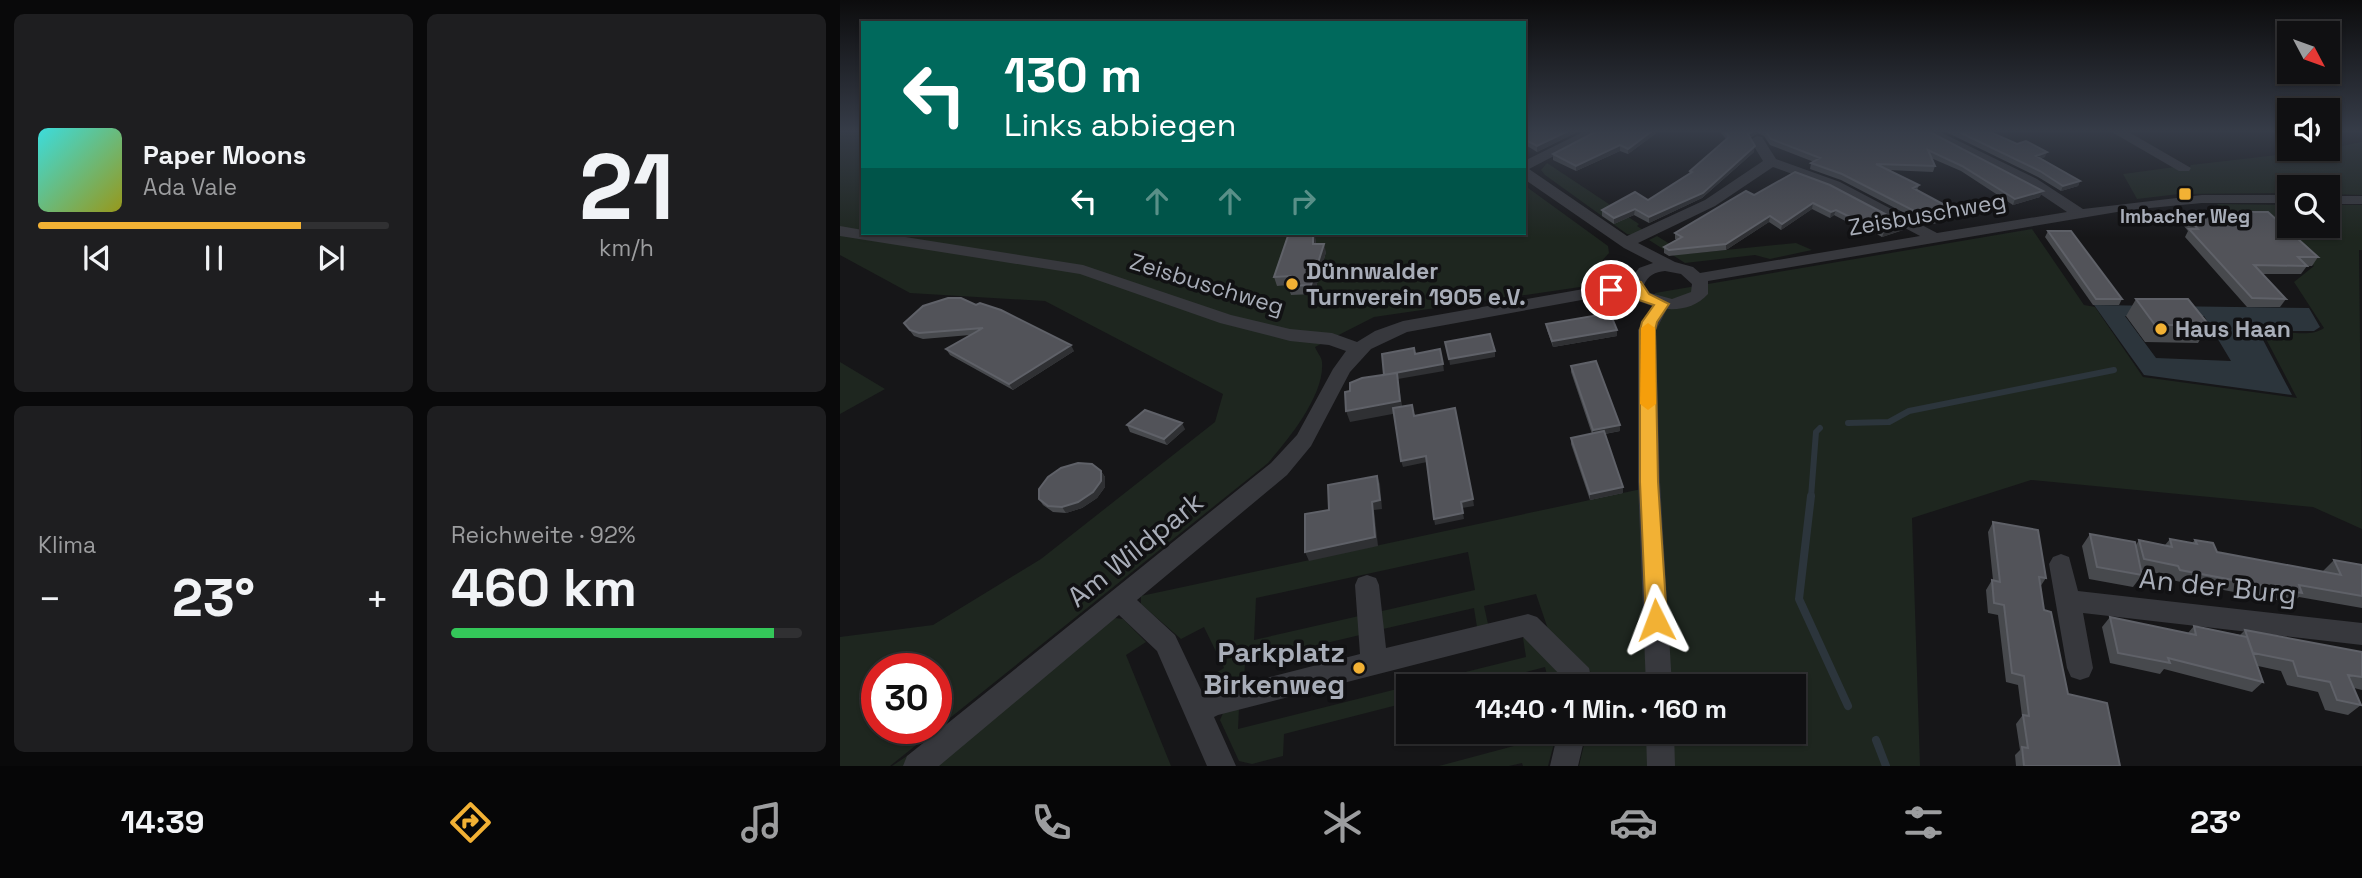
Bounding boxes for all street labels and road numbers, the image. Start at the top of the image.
street label: Zeisbuschweg [1846,185,2008,243]
street label: Zeisbuschweg [1126,246,1288,322]
street label: Am Wildpark [1060,483,1210,615]
street label: An der Burg [2138,560,2298,612]

